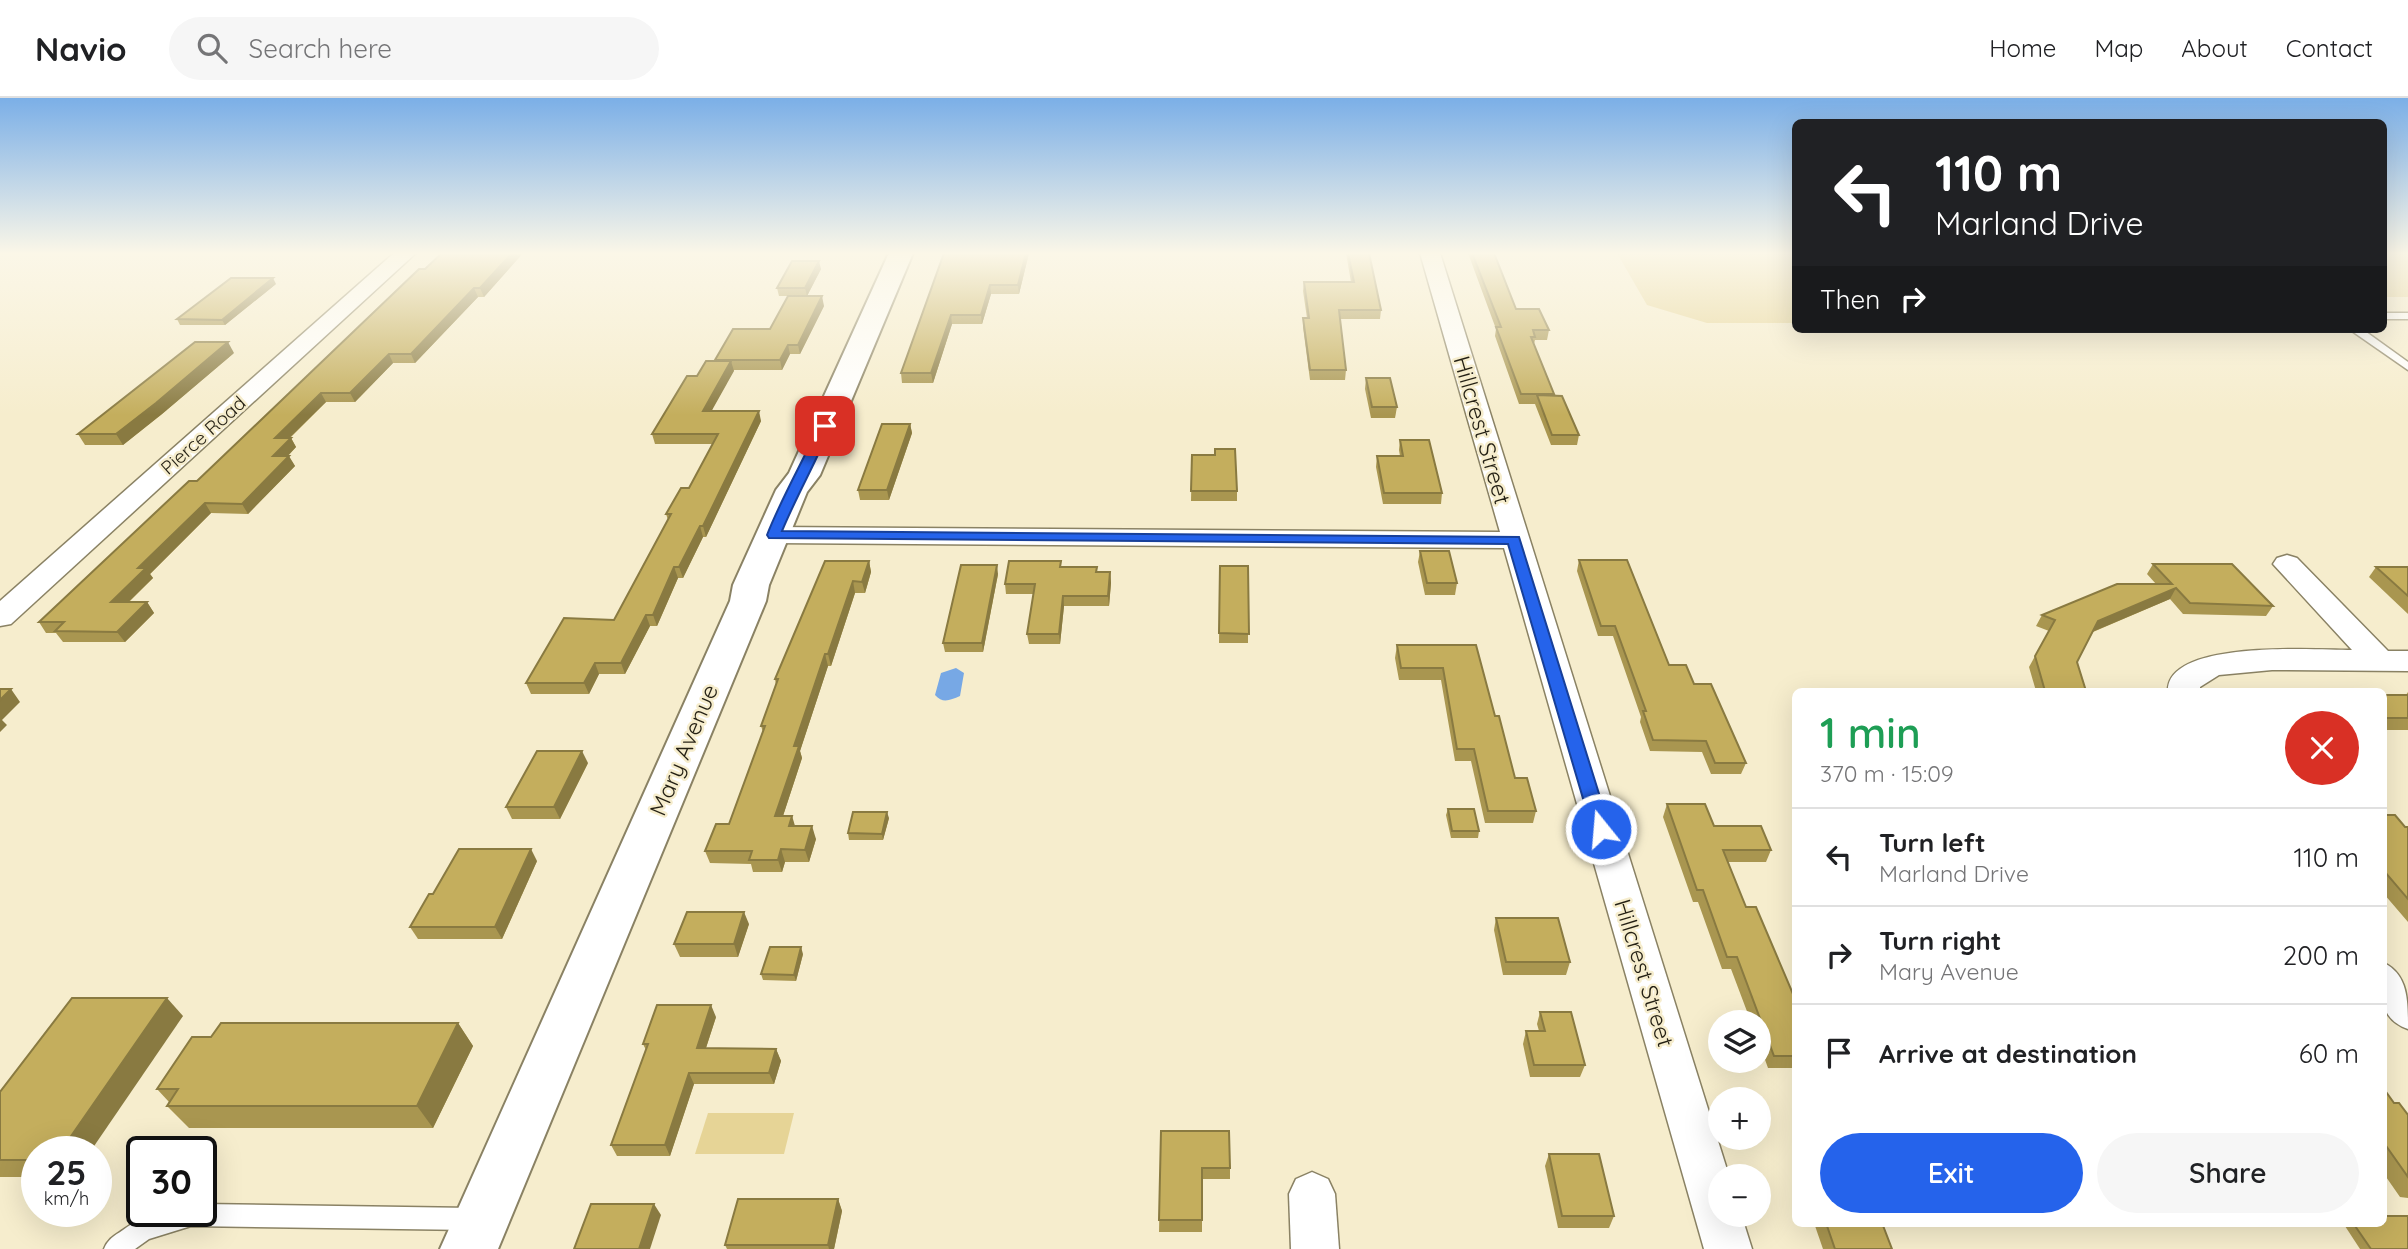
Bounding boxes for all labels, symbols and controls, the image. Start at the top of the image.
search box [169,17,659,80]
text: Navio [35,28,127,69]
icon: search [193,29,231,67]
text: Search here [249,32,392,65]
text: Home [1989,33,2056,63]
text: Map [2094,33,2143,63]
text: About [2181,33,2248,63]
text: Contact [2286,33,2373,63]
text: 110 m [1935,142,2062,203]
icon: left [1820,147,1911,238]
text: Marland Drive [1935,203,2144,243]
icon: right [1894,280,1932,318]
text: Then [1820,283,1880,316]
street label: Hillcrest Street [1447,352,1518,507]
street label: Pierce Road [156,391,250,479]
pin [795,396,855,456]
icon: arrive [806,407,844,445]
street label: Mary Avenue [643,680,724,820]
text: 1 min [1820,706,1921,759]
button: close [2285,711,2359,785]
text: 370 m · 15:09 [1820,759,1954,788]
position arrow [1564,792,1638,866]
text: Turn left [1879,826,1986,859]
icon: left [1820,838,1858,876]
text: 110 m [2293,841,2359,874]
text: Marland Drive [1879,859,2029,888]
street label: Hillcrest Street [1608,896,1681,1050]
text: Turn right [1879,924,2001,957]
icon: right [1820,936,1858,974]
text: 200 m [2283,939,2359,972]
text: Mary Avenue [1879,957,2019,986]
map controls [1708,1010,1771,1227]
button: layers [1708,1010,1771,1073]
icon: arrive [1820,1034,1858,1072]
text: Arrive at destination [1879,1037,2137,1070]
text: 60 m [2299,1037,2359,1070]
button: + [1708,1087,1771,1150]
button: Exit [1820,1133,2083,1213]
button: Share [2097,1133,2359,1213]
speed limit sign: 30 [126,1136,217,1227]
text: 25 [46,1150,87,1194]
button: − [1708,1164,1771,1227]
text: km/h [44,1187,89,1210]

